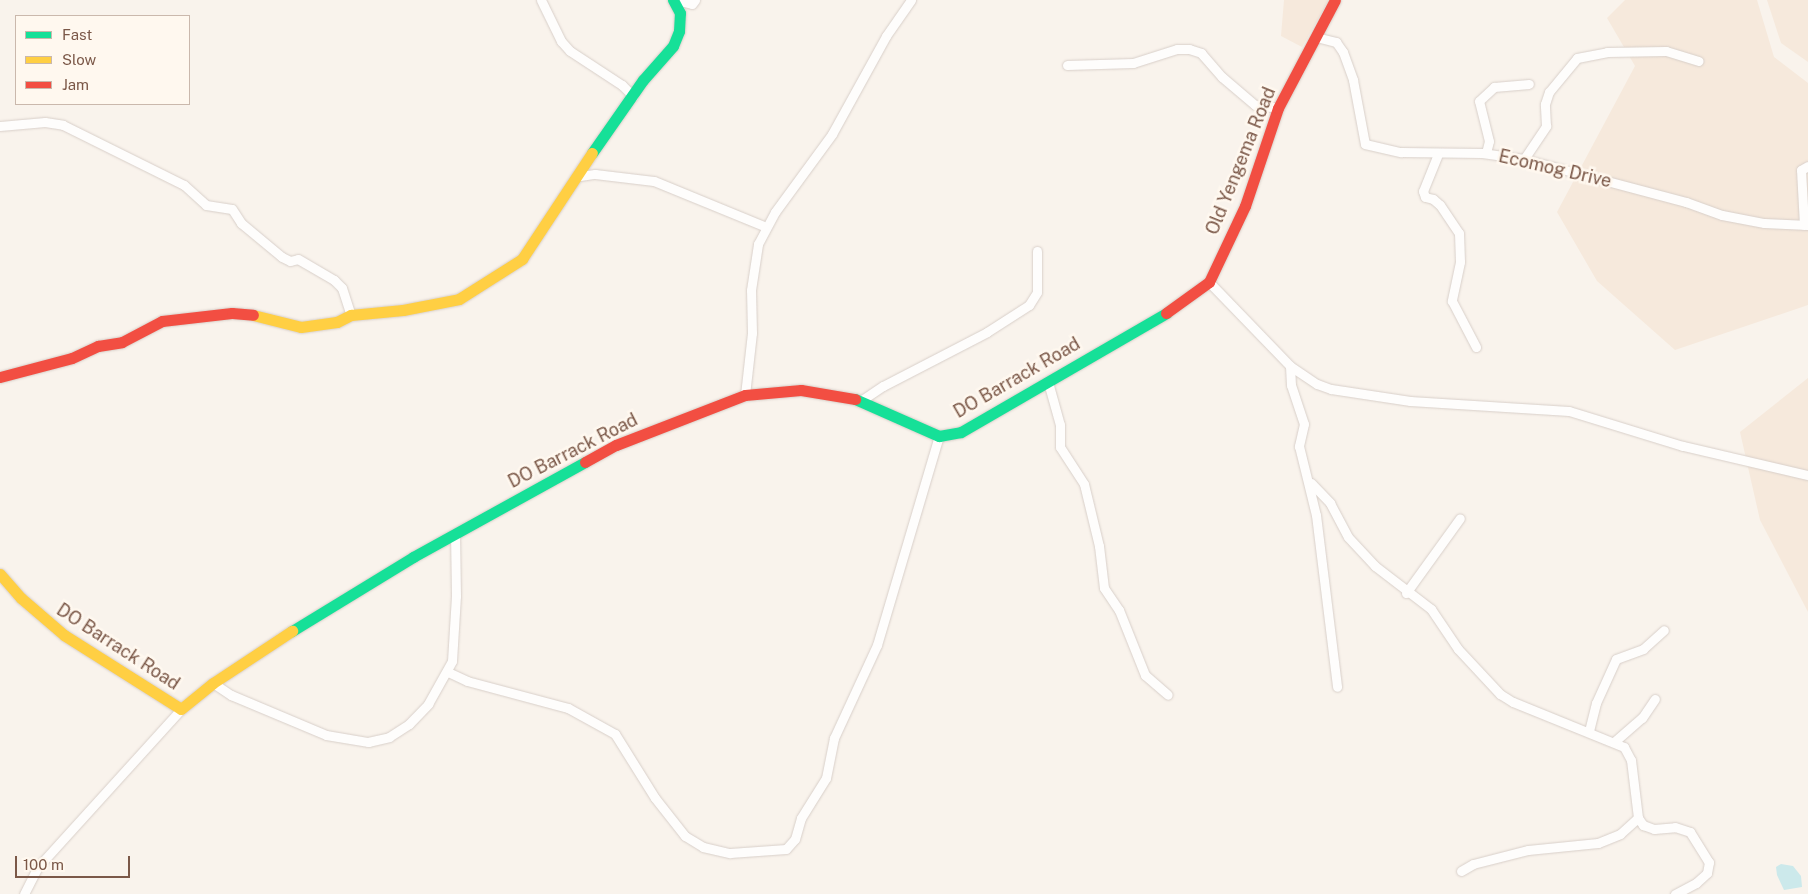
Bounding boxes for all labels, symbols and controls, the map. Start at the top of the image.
legend [15,15,190,105]
text: Fast [62,26,92,43]
text: Slow [62,51,96,68]
text: Jam [62,76,89,93]
street label: Old Yengema Road [1202,84,1280,238]
street label: Ecomog Drive [1496,146,1614,192]
street label: DO Barrack Road [950,333,1084,423]
street label: DO Barrack Road [505,409,641,493]
street label: DO Barrack Road [52,599,184,695]
scale bar [18,846,132,878]
text: 100 m [23,856,64,873]

